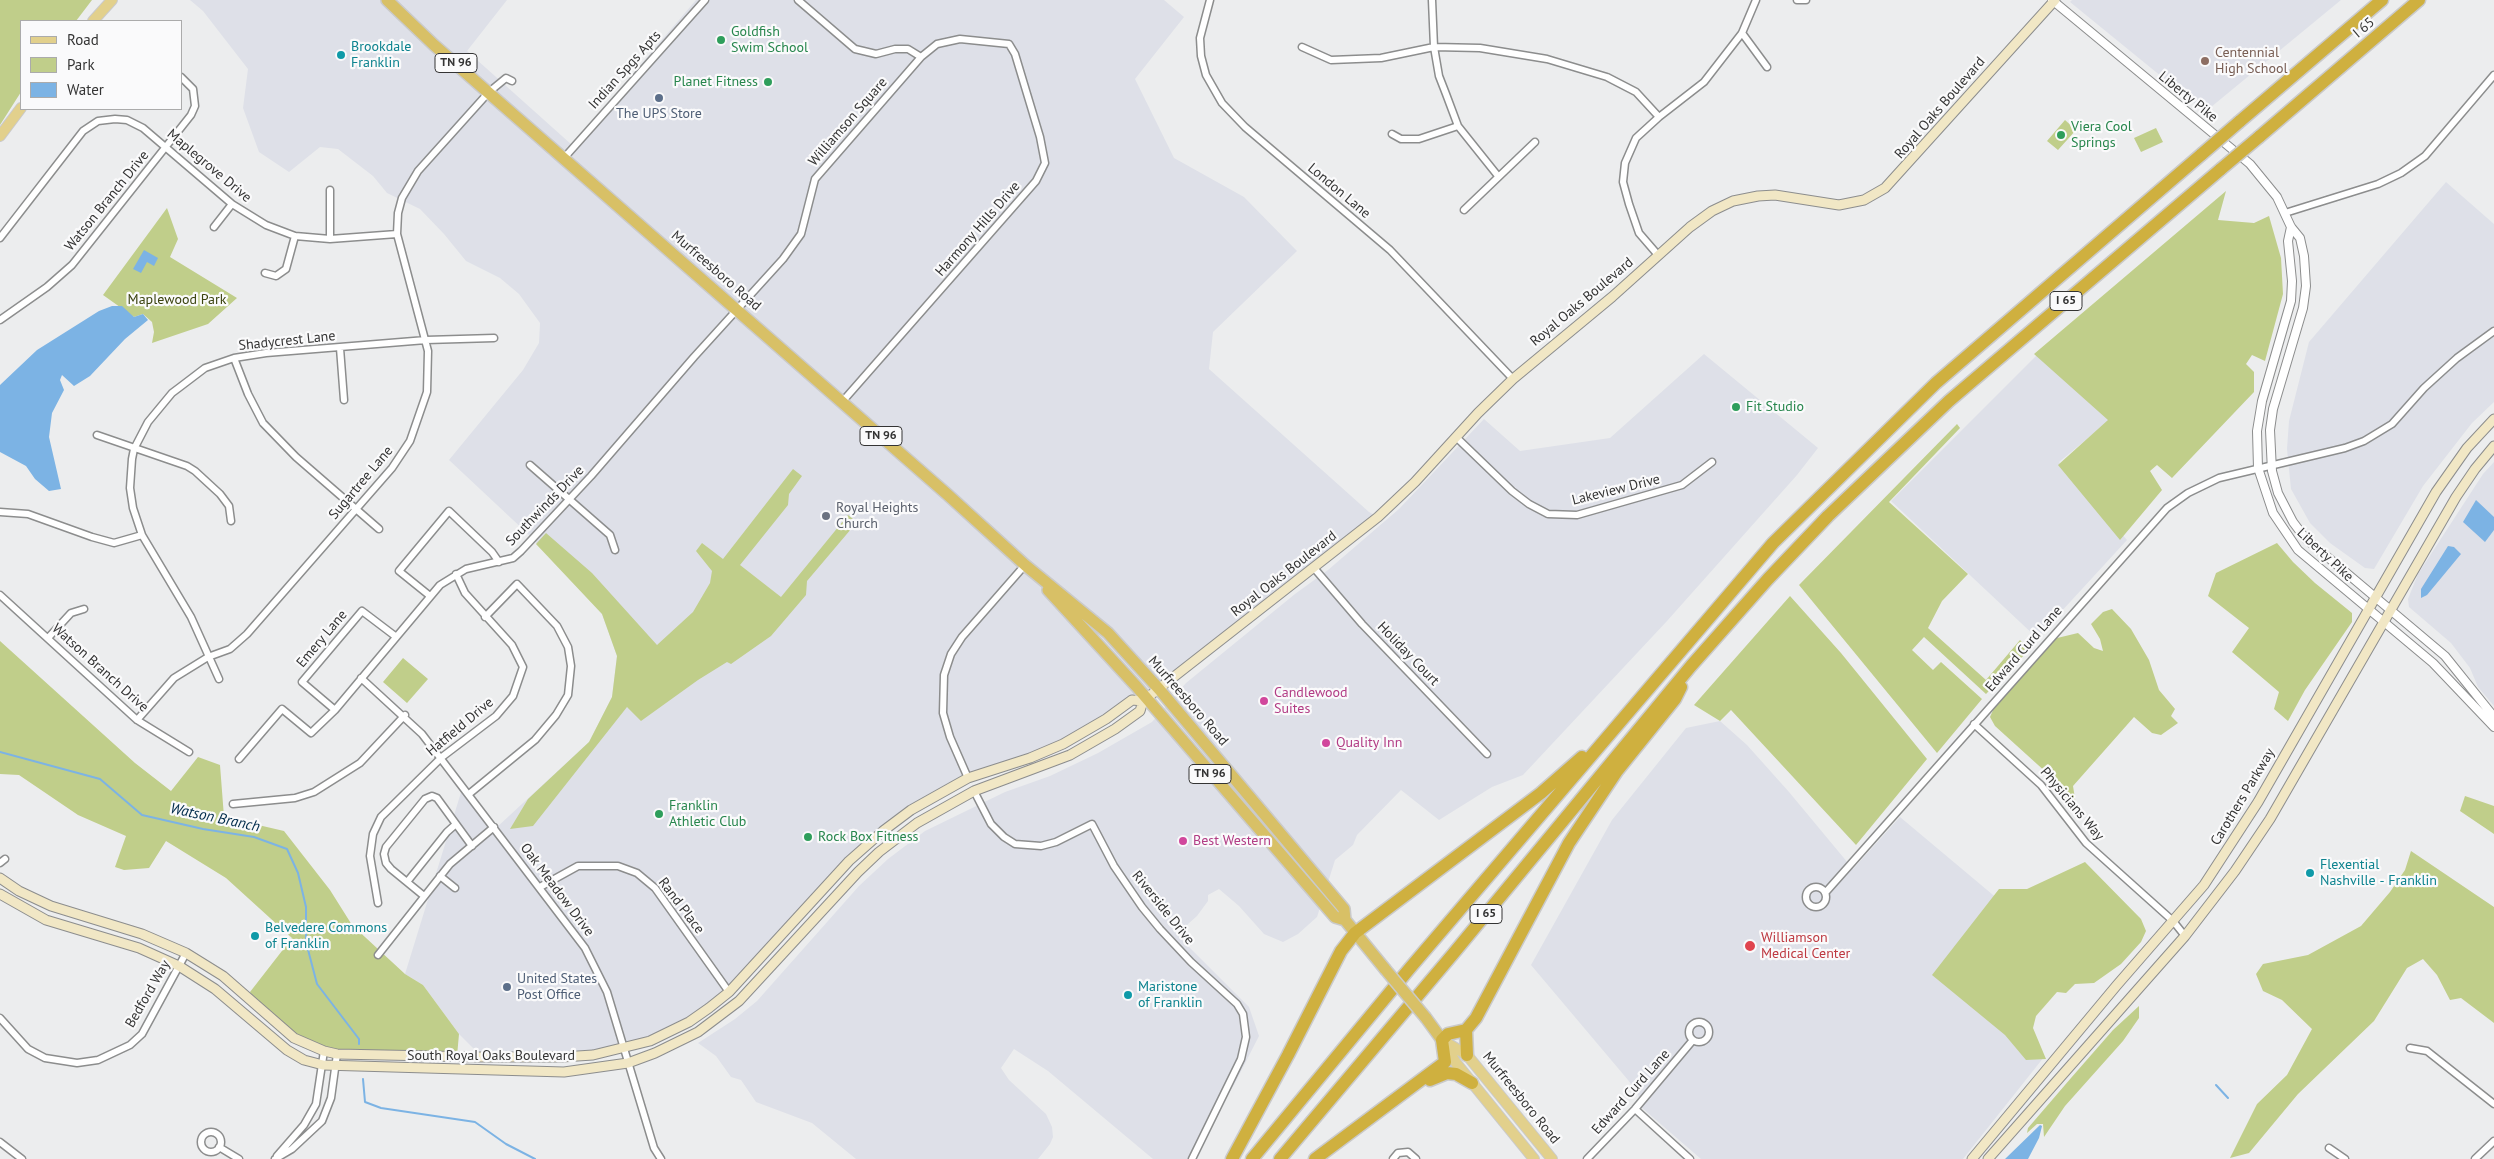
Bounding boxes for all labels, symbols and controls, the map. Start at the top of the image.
street label: I 65 [2350,14,2378,42]
legend [20,20,182,110]
place label: Goldfish Swim School [731,24,808,56]
street label: Indian Spgs Apts [585,27,665,113]
text: Road [67,30,99,49]
marker: Goldfish Swim School [715,34,727,46]
place label: Brookdale Franklin [351,39,411,72]
place label: Centennial High School [2215,45,2288,78]
marker: Brookdale Franklin [335,49,347,61]
road number: TN 96 [435,54,477,72]
street label: Royal Oaks Boulevard [1891,54,1989,162]
text: Park [67,55,95,74]
marker: Centennial High School [2199,55,2211,67]
street label: Liberty Pike [2155,68,2221,126]
place label: Planet Fitness [674,74,758,90]
street label: Williamson Square [805,74,891,170]
marker: Planet Fitness [762,76,774,88]
text: Water [67,80,104,99]
marker: The UPS Store [653,92,665,104]
place label: The UPS Store [616,106,702,122]
place label: Viera Cool Springs [2071,119,2132,152]
street label: Maplegrove Drive [163,126,255,206]
marker: Viera Cool Springs [2055,129,2067,141]
street label: Watson Branch Drive [61,147,153,255]
street label: London Lane [1304,160,1374,222]
street label: Harmony Hills Drive [932,178,1024,280]
street label: Murfreesboro Road [668,228,764,314]
street label: Royal Oaks Boulevard [1527,254,1637,350]
park label: Maplewood Park [128,292,226,308]
road number: I 65 [2050,292,2082,310]
street label: Shadycrest Lane [238,328,336,354]
place label: Fit Studio [1746,399,1804,415]
marker: Fit Studio [1730,401,1742,413]
road number: TN 96 [860,426,902,446]
street label: Sugartree Lane [325,443,397,523]
street label: Southwinds Drive [502,462,588,550]
street label: Lakeview Drive [1570,471,1662,509]
place label: Royal Heights Church [836,500,918,532]
marker: Royal Heights Church [820,510,832,522]
street label: Liberty Pike [2293,525,2357,585]
street label: Royal Oaks Boulevard [1228,528,1340,620]
street label: Edward Curd Lane [1982,603,2066,695]
street label: Emery Lane [293,607,351,671]
street label: Holiday Court [1373,619,1443,689]
street label: Watson Branch Drive [48,620,152,716]
street label: Murfreesboro Road [1145,653,1231,749]
place label: Candlewood Suites [1274,685,1348,718]
street label: Hatfield Drive [423,694,497,760]
marker: Candlewood Suites [1258,695,1270,707]
place label: Quality Inn [1336,735,1402,751]
marker: Quality Inn [1320,737,1332,749]
street label: Carothers Parkway [2207,745,2279,849]
road number: TN 96 [1189,764,1231,784]
street label: Physicians Way [2036,764,2108,844]
place label: Franklin Athletic Club [669,798,746,830]
water label: Watson Branch [168,800,262,836]
marker: Franklin Athletic Club [653,808,665,820]
place label: Rock Box Fitness [818,829,919,845]
marker: Rock Box Fitness [802,831,814,843]
place label: Best Western [1193,833,1271,849]
marker: Best Western [1177,835,1189,847]
street label: Oak Meadow Drive [516,840,598,940]
place label: Flexential Nashville - Franklin [2320,857,2437,890]
marker: Flexential Nashville - Franklin [2304,867,2316,879]
street label: Riverside Drive [1128,868,1198,948]
street label: Rand Place [654,875,708,937]
road number: I 65 [1470,904,1502,924]
place label: Belvedere Commons of Franklin [265,920,387,952]
marker: Belvedere Commons of Franklin [249,930,261,942]
place label: Williamson Medical Center [1761,930,1850,962]
marker: Williamson Medical Center [1743,939,1757,953]
street label: Bedford Way [122,957,174,1031]
place label: United States Post Office [517,971,597,1004]
place label: Maristone of Franklin [1138,979,1202,1012]
marker: United States Post Office [501,981,513,993]
marker: Maristone of Franklin [1122,989,1134,1001]
street label: Edward Curd Lane [1589,1046,1673,1138]
street label: South Royal Oaks Boulevard [407,1048,575,1064]
street label: Murfreesboro Road [1479,1049,1563,1147]

